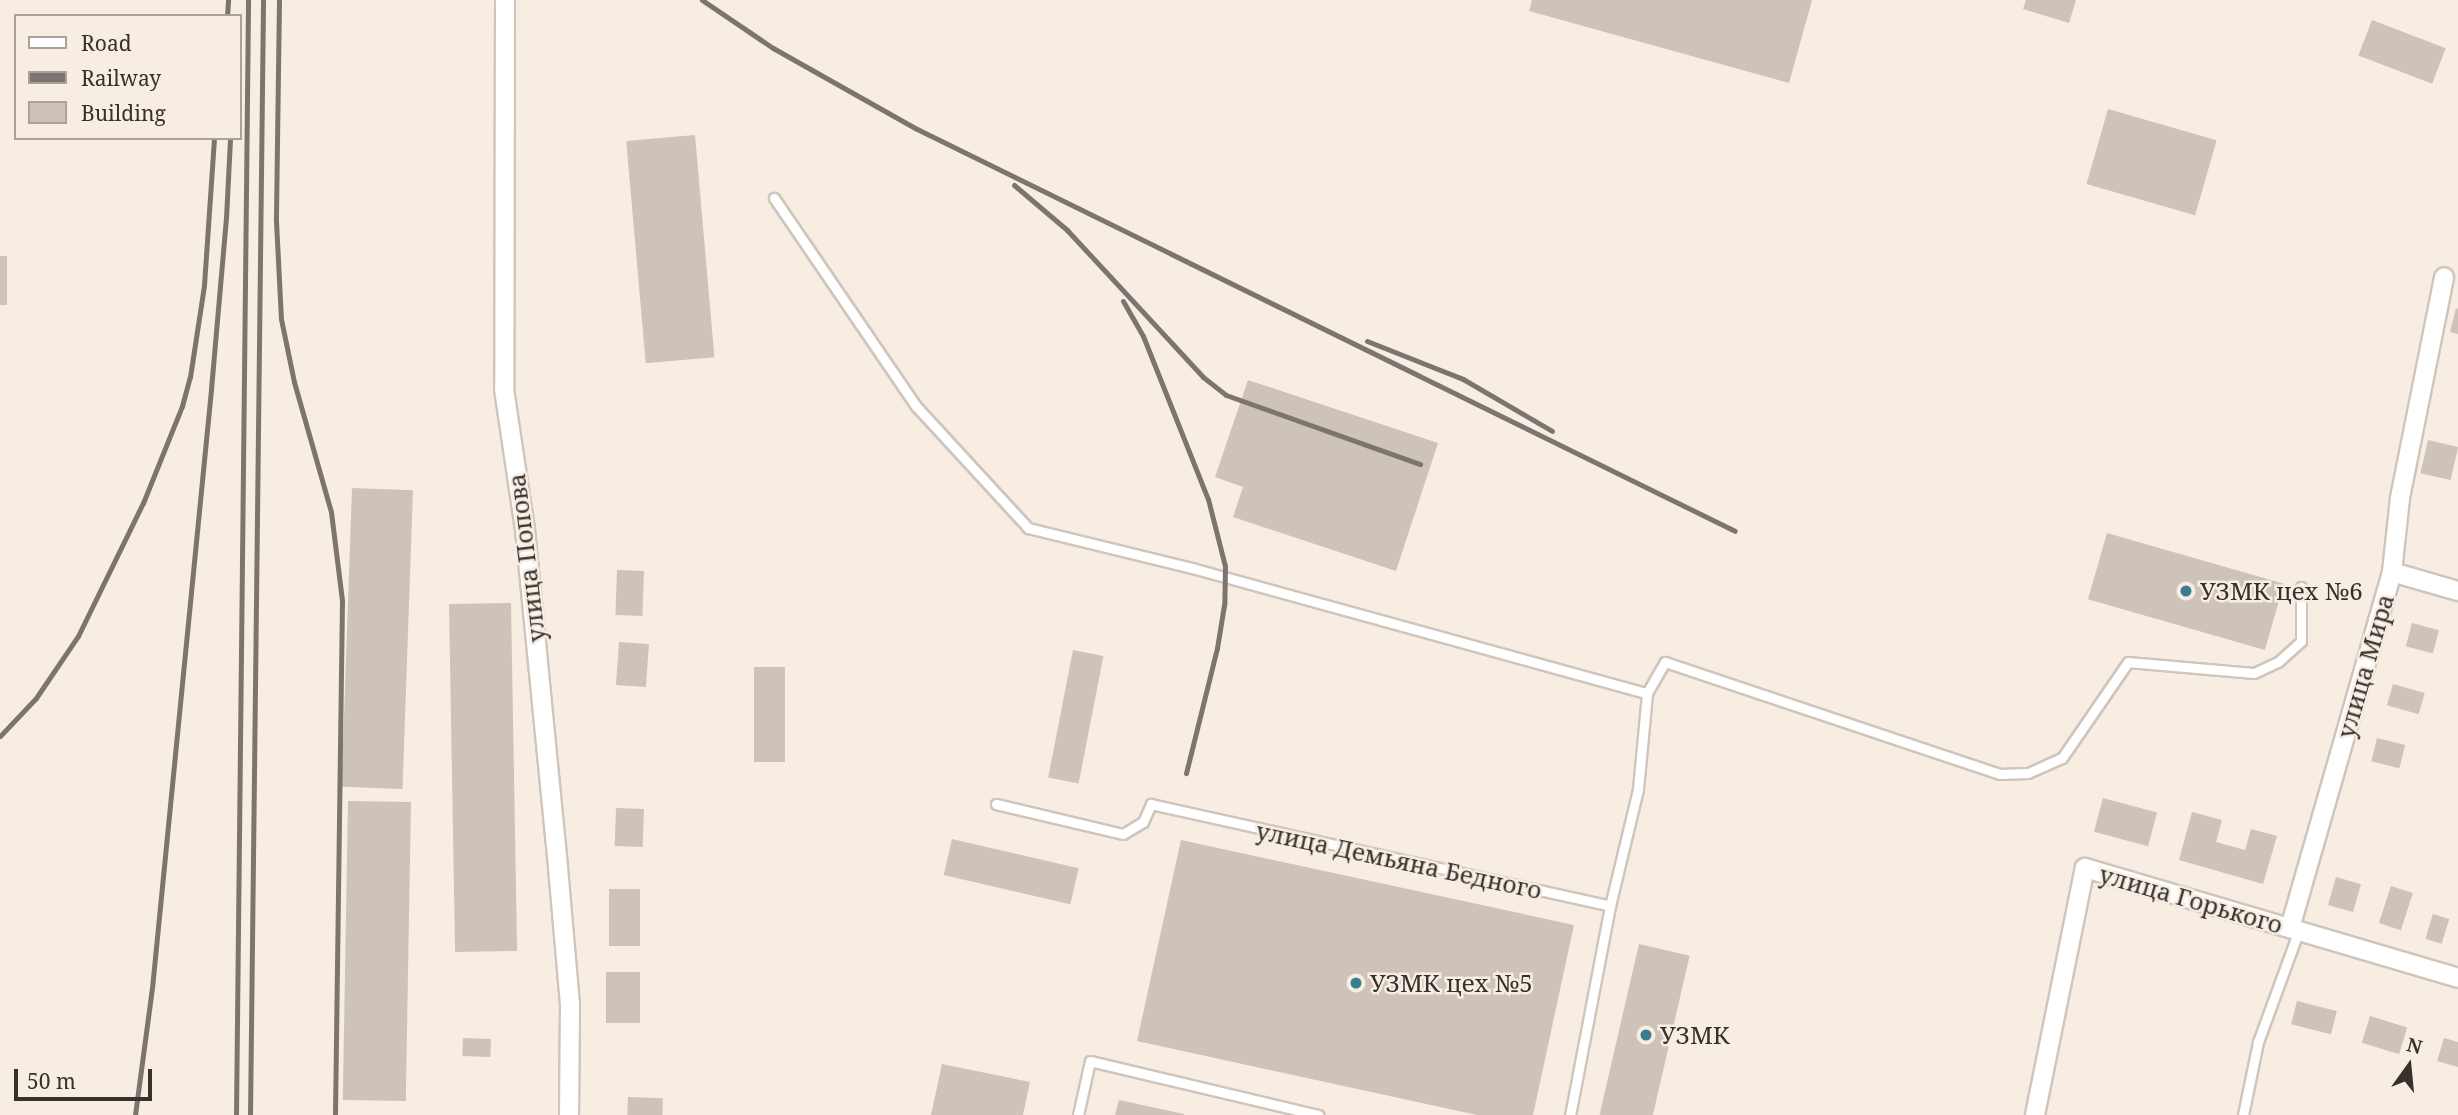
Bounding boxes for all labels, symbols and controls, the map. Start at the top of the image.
legend [14,14,242,140]
text: Road [81,29,132,57]
text: Railway [81,64,161,92]
text: Building [81,99,166,127]
street label: улица Попова [501,472,551,644]
place label: УЗМК цех №6 [2200,577,2363,605]
marker: УЗМК цех №6 [2178,583,2194,599]
street label: улица Мира [2331,591,2399,741]
street label: улица Демьяна Бедного [1254,816,1544,904]
street label: улица Горького [2096,859,2286,939]
place label: УЗМК цех №5 [1370,969,1533,997]
marker: УЗМК цех №5 [1348,975,1364,991]
place label: УЗМК [1660,1021,1730,1049]
marker: УЗМК [1638,1027,1654,1043]
north arrow [2374,1031,2444,1101]
text: N [2404,1031,2425,1060]
scale bar [18,1056,156,1100]
text: 50 m [27,1067,76,1095]

